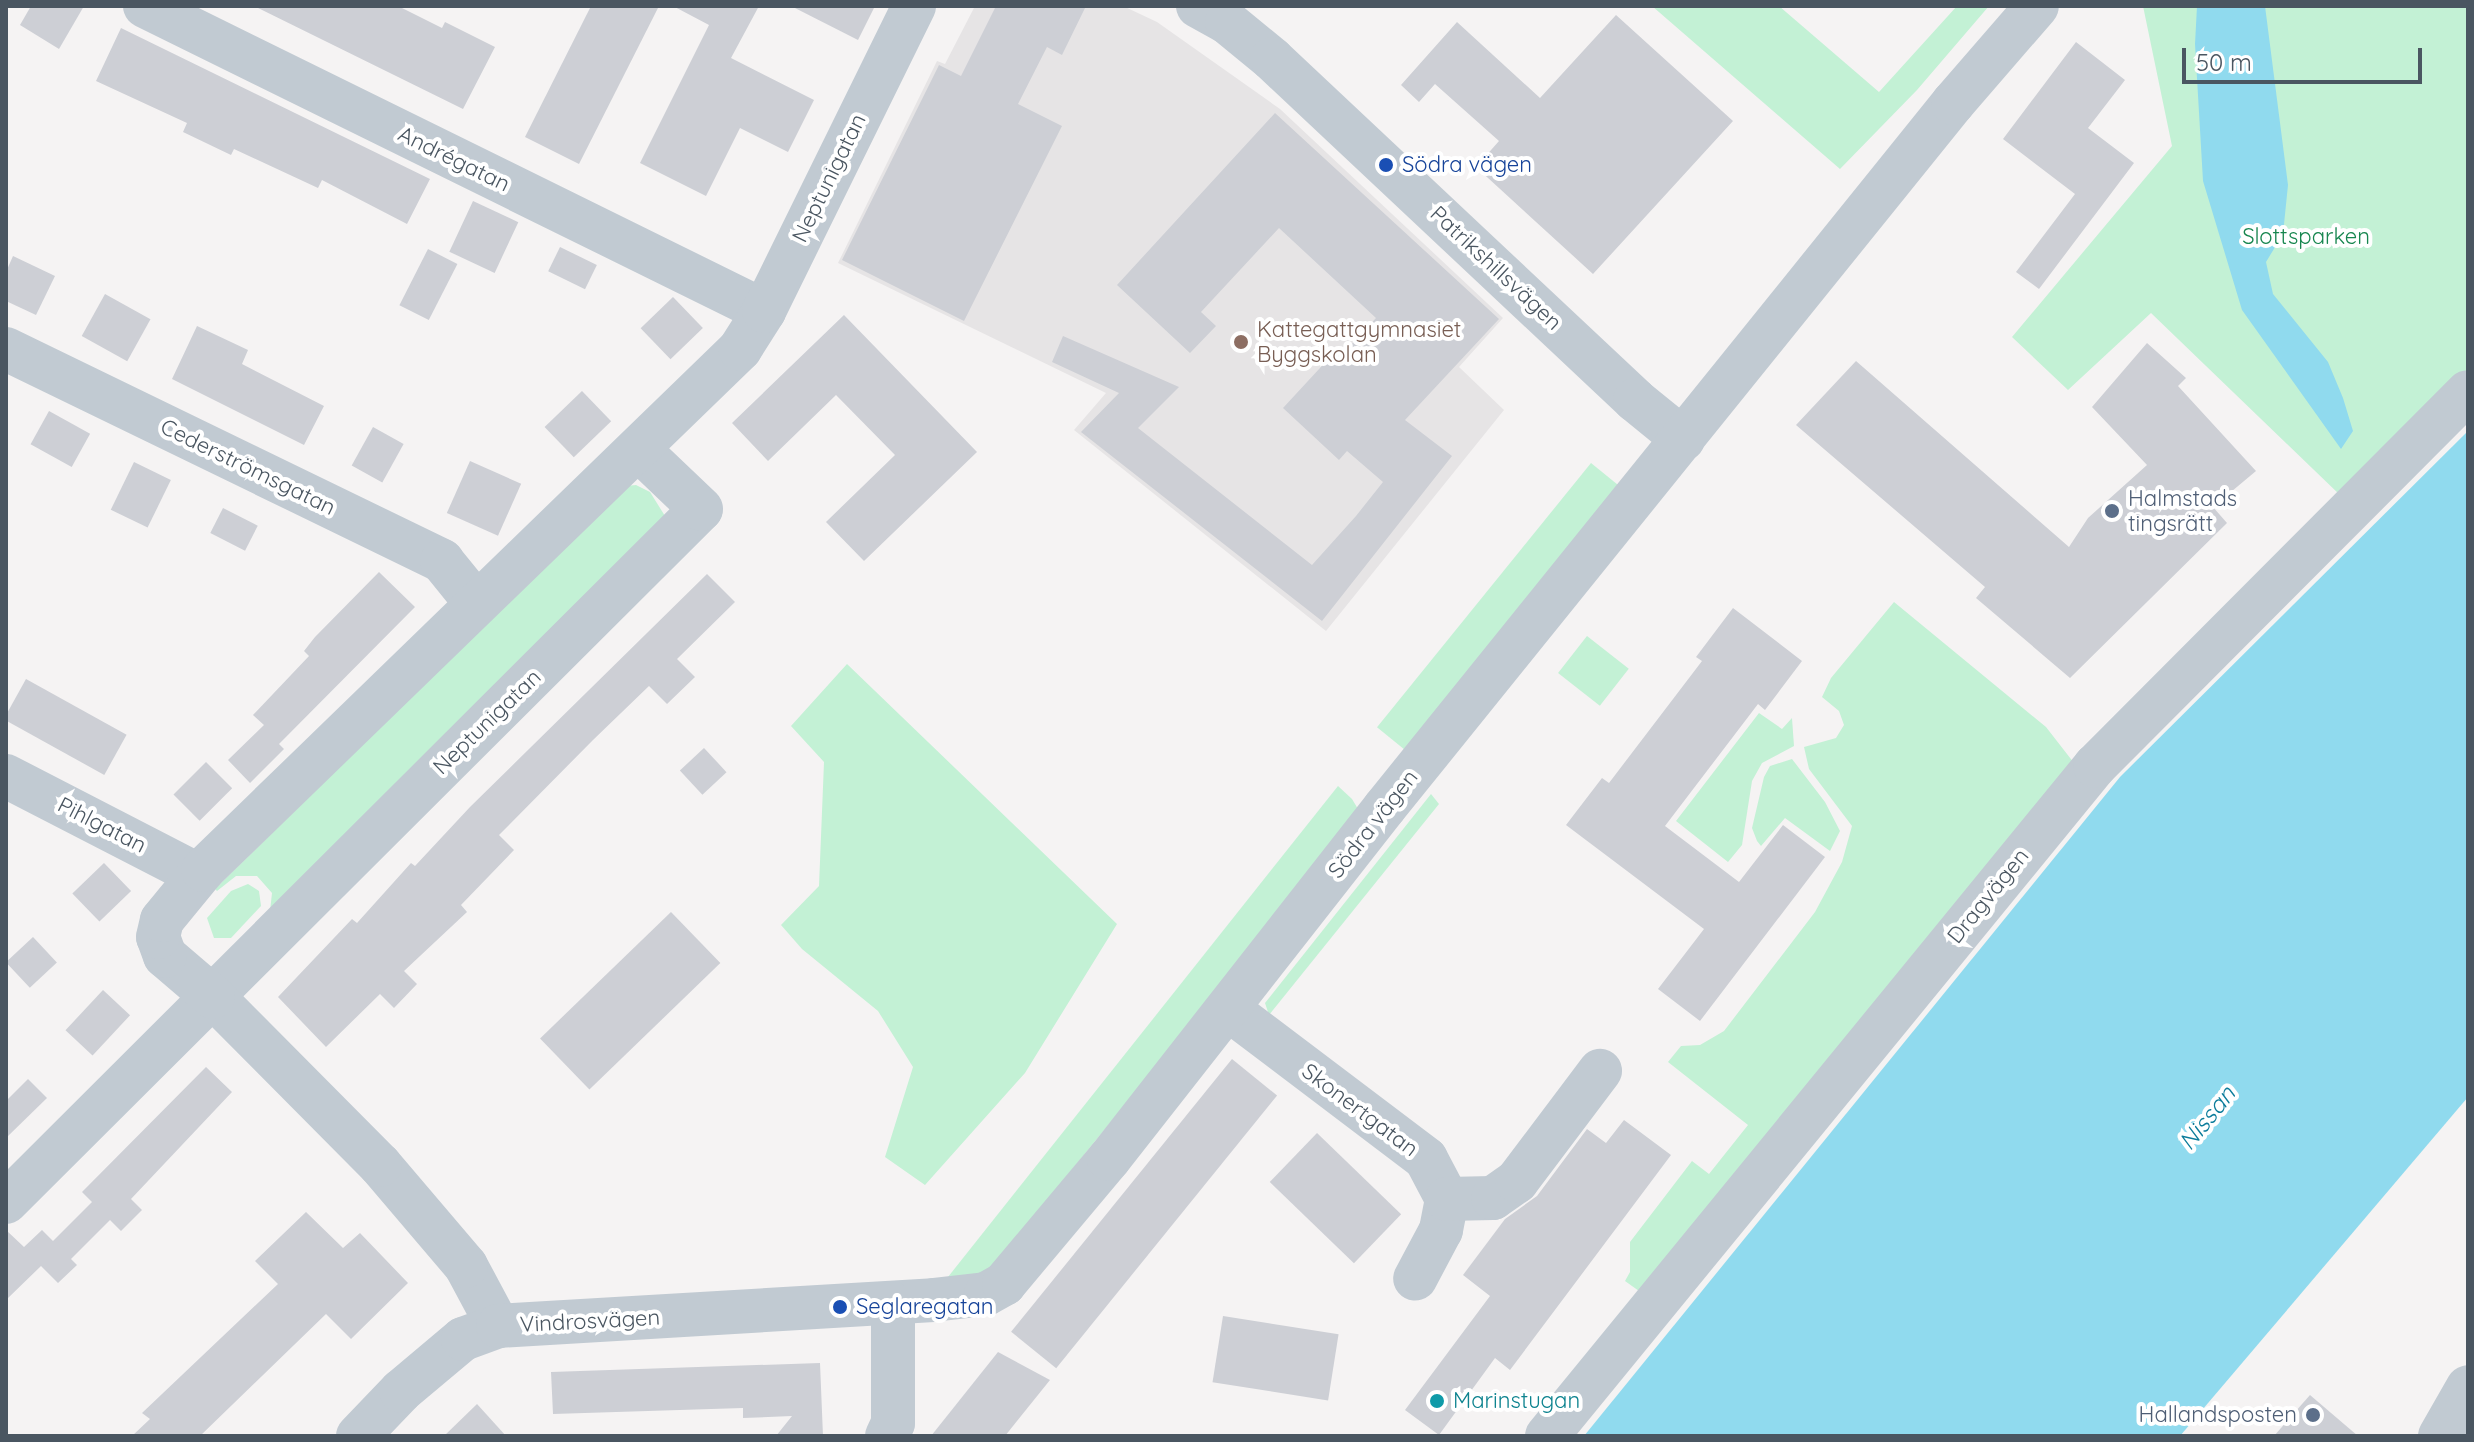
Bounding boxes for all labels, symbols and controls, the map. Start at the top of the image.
scale bar [2186,32,2426,82]
text: 50 m [2196,47,2252,77]
street label: Neptunigatan [787,109,871,247]
street label: Andrégatan [394,121,514,197]
place label: Södra vägen [1402,152,1532,178]
marker: Södra vägen [1377,156,1395,174]
street label: Patrikshillsvägen [1425,200,1567,336]
park label: Slottsparken [2242,224,2370,250]
place label: Kattegattgymnasiet Byggskolan [1257,316,1461,368]
marker: Kattegattgymnasiet Byggskolan [1232,333,1250,351]
street label: Cederströmsgatan [156,413,340,521]
place label: Halmstads tingsrätt [2128,485,2237,536]
marker: Halmstads tingsrätt [2103,502,2121,520]
street label: Neptunigatan [428,664,546,780]
street label: Södra vägen [1323,765,1423,883]
street label: Pihlgatan [53,792,151,858]
street label: Dragvägen [1942,843,2034,949]
street label: Skonertgatan [1297,1058,1423,1162]
water label: Nissan [2173,1080,2241,1156]
place label: Seglaregatan [856,1294,994,1320]
marker: Seglaregatan [831,1298,849,1316]
street label: Vindrosvägen [519,1304,661,1338]
place label: Marinstugan [1453,1388,1580,1414]
marker: Marinstugan [1428,1392,1446,1410]
place label: Hallandsposten [2139,1402,2297,1428]
marker: Hallandsposten [2304,1406,2322,1424]

